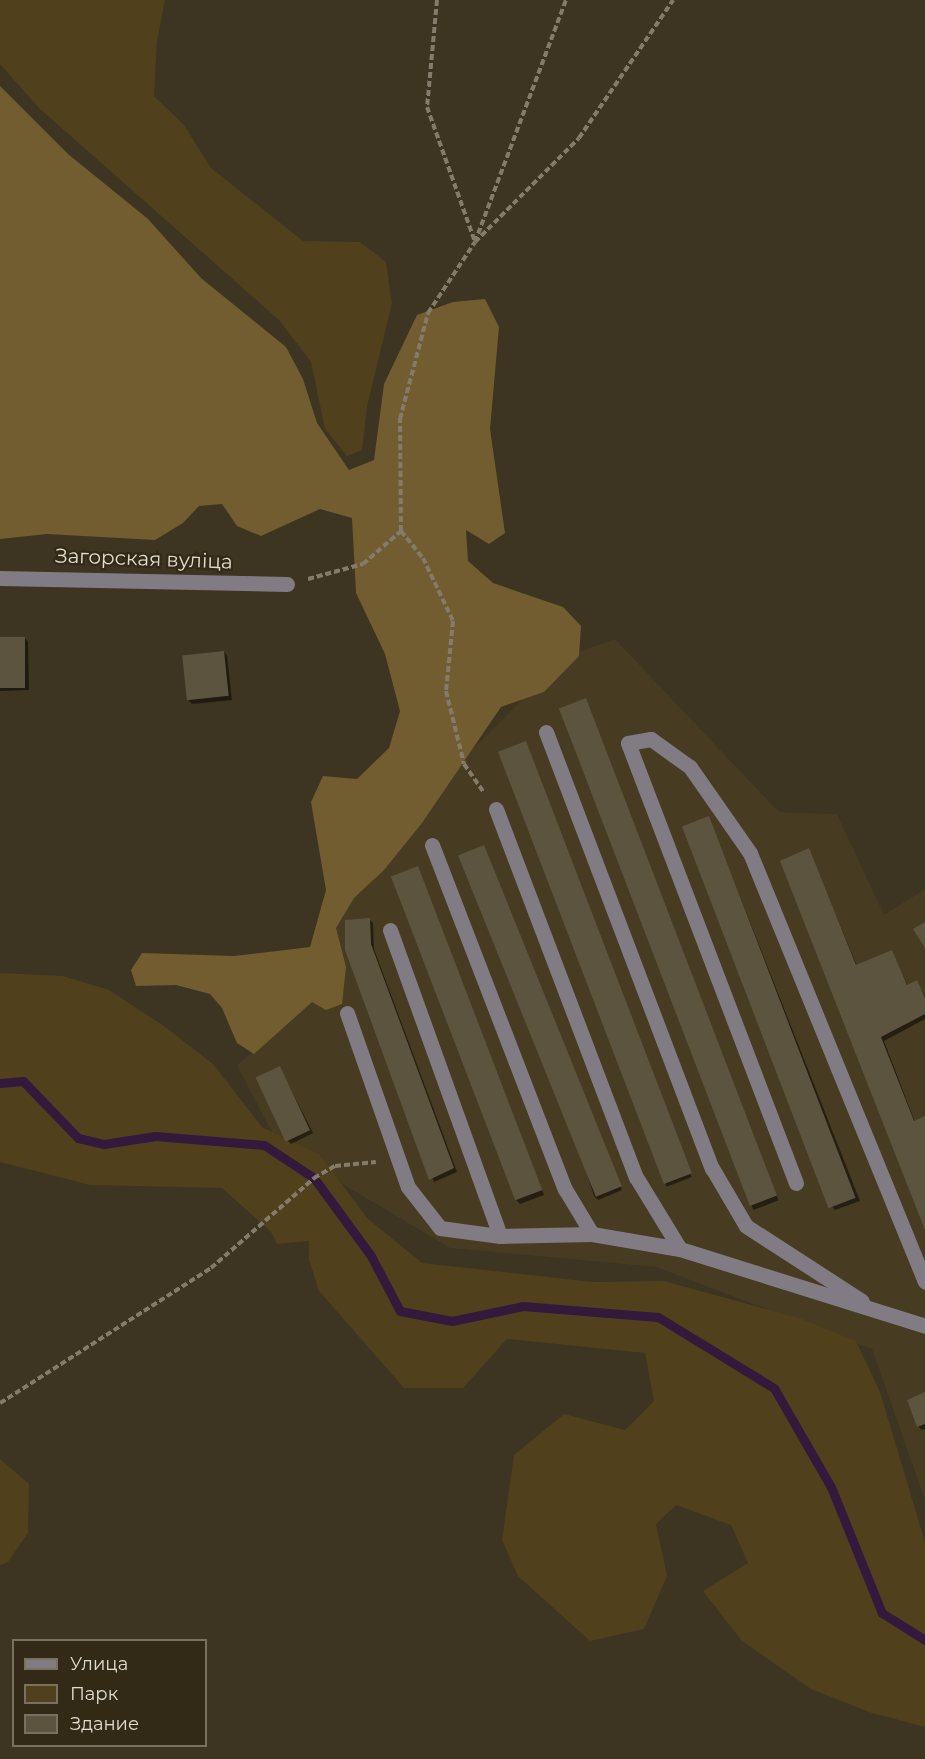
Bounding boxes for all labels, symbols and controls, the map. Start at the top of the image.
street label: Загорская вуліца [55,544,233,574]
legend [12,1639,207,1747]
text: Улица [70,1653,128,1675]
text: Парк [70,1683,118,1705]
text: Здание [70,1713,139,1735]

